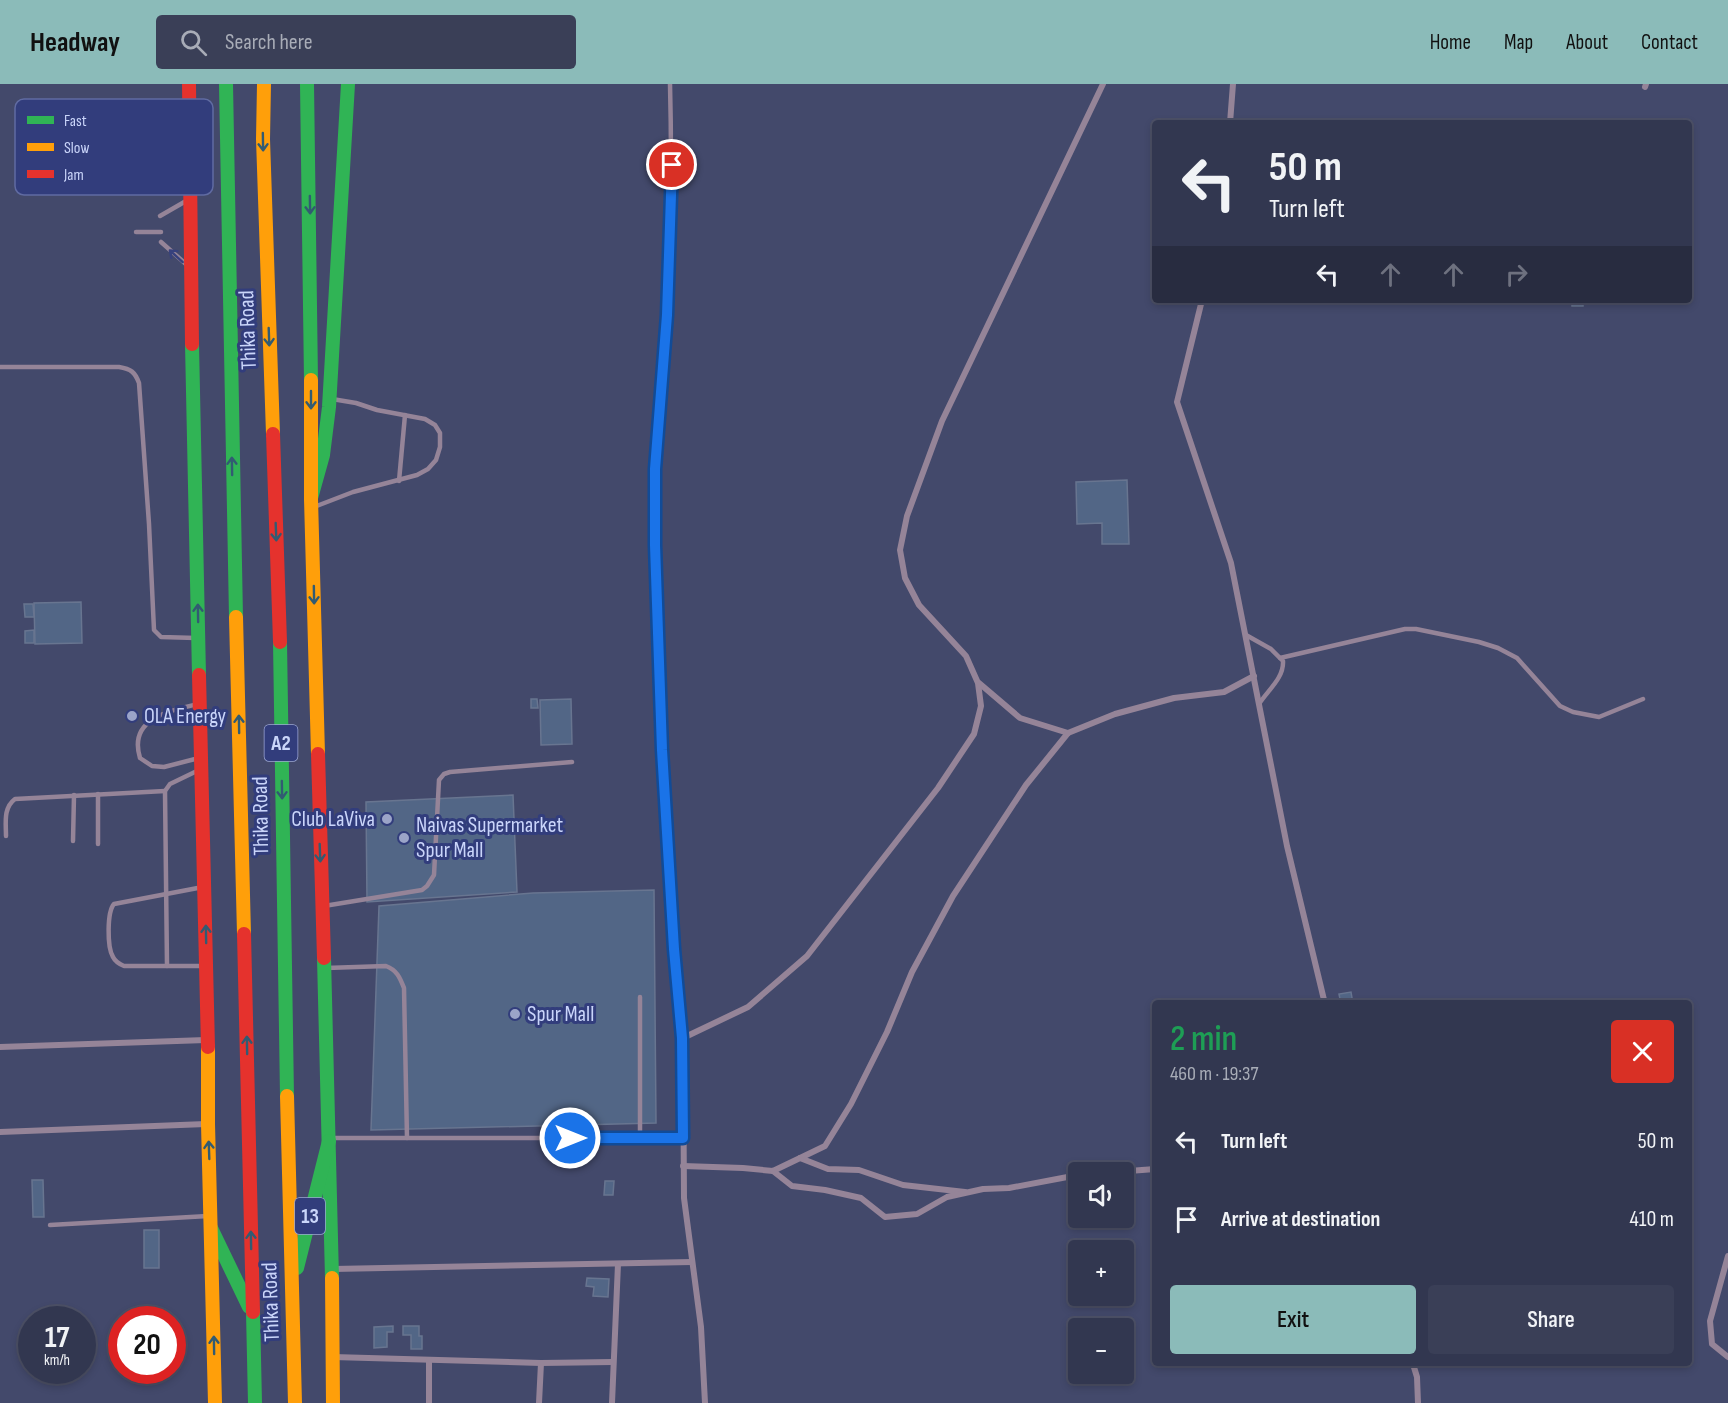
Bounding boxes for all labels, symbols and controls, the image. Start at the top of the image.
search box [156,15,576,69]
text: Headway [30,26,120,59]
icon: search [177,26,210,59]
text: Search here [225,29,312,56]
text: Home [1430,30,1471,55]
text: Map [1504,30,1533,55]
text: About [1566,30,1608,55]
text: Contact [1641,30,1698,55]
legend [15,99,213,195]
text: Fast [64,112,87,131]
one-way arrow [257,132,269,152]
text: Slow [64,139,89,158]
pin [646,139,697,190]
text: 50 m [1269,142,1342,193]
icon: left [1170,144,1248,222]
icon: arrive [655,148,688,181]
text: Jam [63,166,84,185]
text: Turn left [1269,193,1345,225]
one-way arrow [304,195,315,215]
one-way arrow [169,249,184,263]
icon: left [1311,258,1344,291]
icon: ahead [1374,258,1407,291]
icon: ahead [1437,258,1470,291]
icon: right [1500,258,1533,291]
street label: Thika Road [233,290,263,370]
one-way arrow [263,327,275,347]
one-way arrow [305,390,317,410]
one-way arrow [226,456,238,476]
one-way arrow [270,522,281,542]
one-way arrow [308,585,319,605]
one-way arrow [192,603,203,623]
place label: OLA Energy [144,703,227,730]
marker: OLA Energy [125,709,139,723]
one-way arrow [233,714,244,734]
road number: A2 [264,725,298,761]
street label: Thika Road [247,776,275,856]
one-way arrow [276,780,288,800]
place label: Club LaViva [291,806,375,833]
marker: Club LaViva [380,812,394,826]
place label: Naivas Supermarket Spur Mall [416,812,563,864]
marker: Naivas Supermarket Spur Mall [397,831,411,845]
one-way arrow [314,843,326,863]
one-way arrow [200,924,212,944]
place label: Spur Mall [527,1001,594,1028]
marker: Spur Mall [508,1007,522,1021]
text: 2 min [1170,1018,1237,1061]
button: close [1611,1020,1674,1083]
one-way arrow [241,1035,253,1055]
text: 460 m · 19:37 [1170,1062,1258,1086]
position arrow [538,1106,602,1170]
icon: left [1170,1125,1203,1158]
text: Turn left [1221,1128,1287,1155]
text: 50 m [1638,1128,1674,1155]
one-way arrow [203,1140,215,1160]
map controls [1068,1162,1134,1384]
button: sound [1068,1162,1134,1228]
road number: 13 [295,1198,325,1234]
icon: arrive [1170,1203,1203,1236]
text: Arrive at destination [1221,1206,1380,1233]
text: 410 m [1630,1206,1674,1233]
one-way arrow [245,1230,257,1250]
button: + [1068,1240,1134,1306]
street label: Thika Road [256,1262,286,1342]
button: Exit [1170,1285,1416,1354]
button: Share [1428,1285,1674,1354]
speed limit sign: 20 [108,1306,186,1384]
button: − [1068,1318,1134,1384]
text: 17 [45,1320,69,1356]
one-way arrow [208,1335,219,1355]
text: km/h [44,1351,70,1370]

